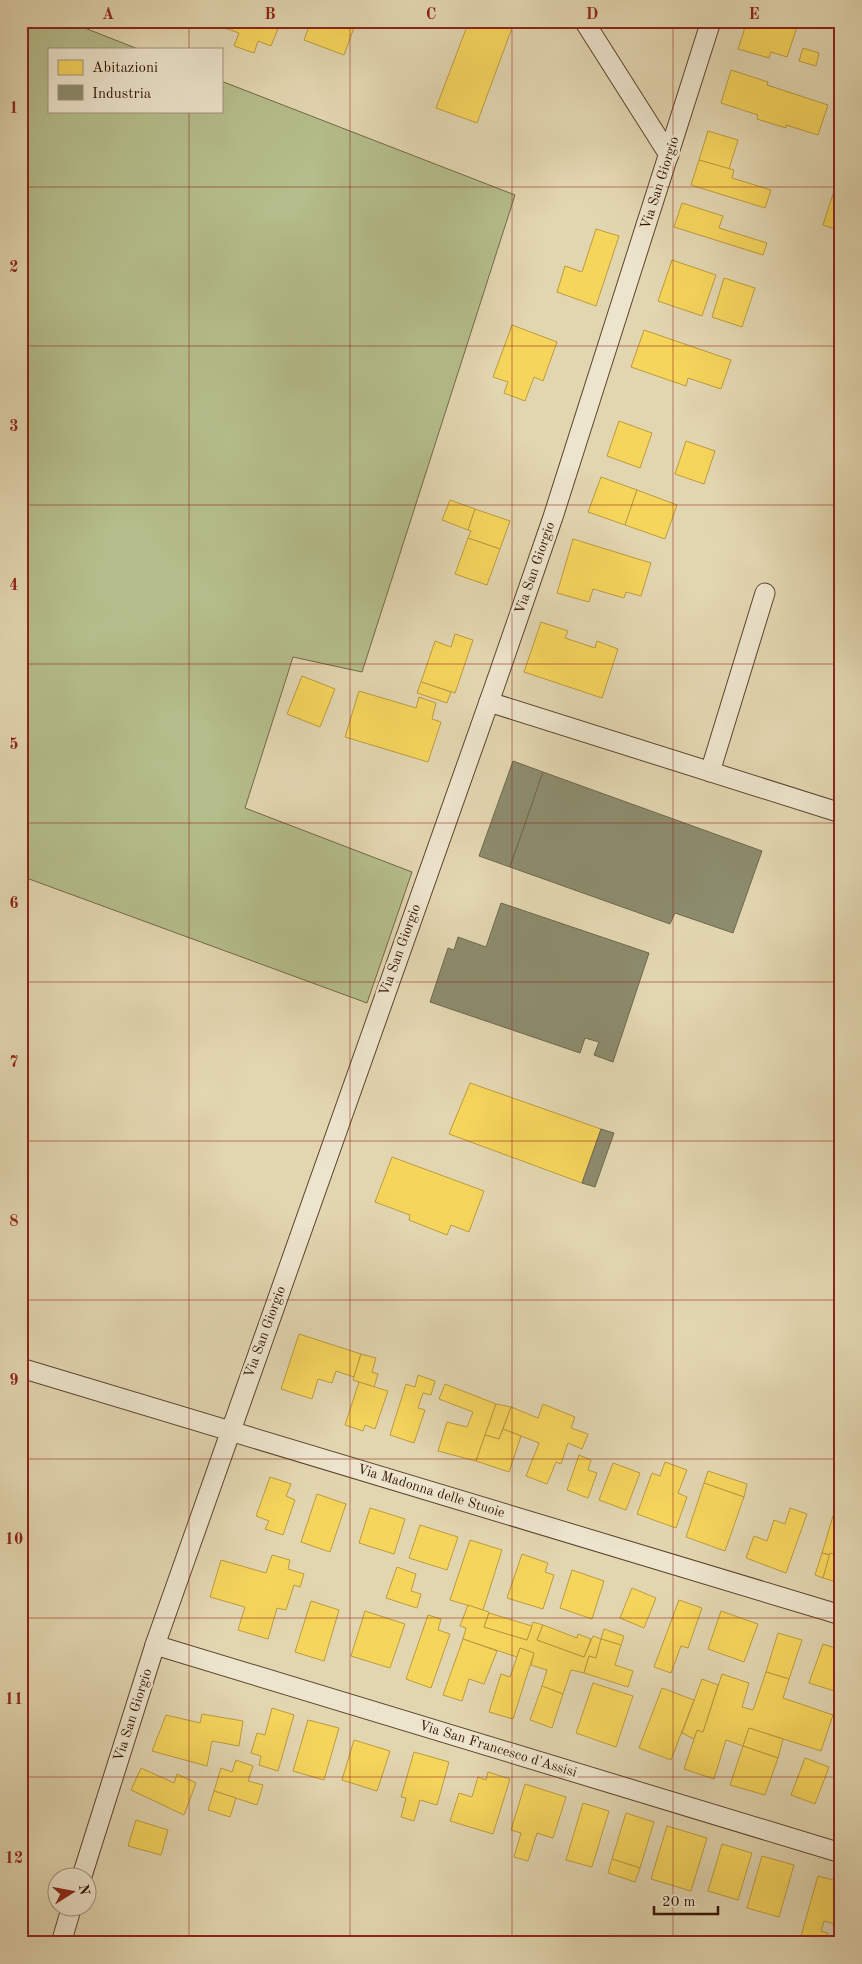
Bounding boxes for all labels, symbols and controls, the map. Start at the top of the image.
text: A [102,7,114,23]
text: B [264,7,276,23]
text: C [426,7,436,23]
text: D [586,7,598,23]
text: E [748,7,760,23]
legend [48,48,222,112]
text: Abitazioni [92,61,158,76]
text: Industria [92,87,152,102]
text: 1 [9,101,19,117]
street label: Via San Giorgio [638,135,682,231]
text: 2 [9,260,19,276]
text: 3 [9,419,19,435]
street label: Via San Giorgio [513,520,557,616]
text: 4 [9,578,19,594]
text: 5 [9,737,19,753]
text: 6 [9,896,19,912]
street label: Via San Giorgio [377,902,423,998]
text: 7 [9,1055,19,1071]
text: 8 [9,1214,19,1230]
street label: Via San Giorgio [242,1284,288,1380]
text: 9 [9,1373,19,1389]
street label: Via Madonna delle Stuoie [356,1462,506,1520]
text: 10 [5,1532,23,1548]
street label: Via San Giorgio [111,1667,155,1763]
text: 11 [5,1692,23,1708]
street label: Via San Francesco d'Assisi [417,1718,579,1780]
text: 12 [5,1851,23,1867]
north arrow [48,1866,98,1916]
text: N [76,1883,92,1897]
scale bar [654,1884,718,1916]
text: 20 m [662,1895,696,1910]

